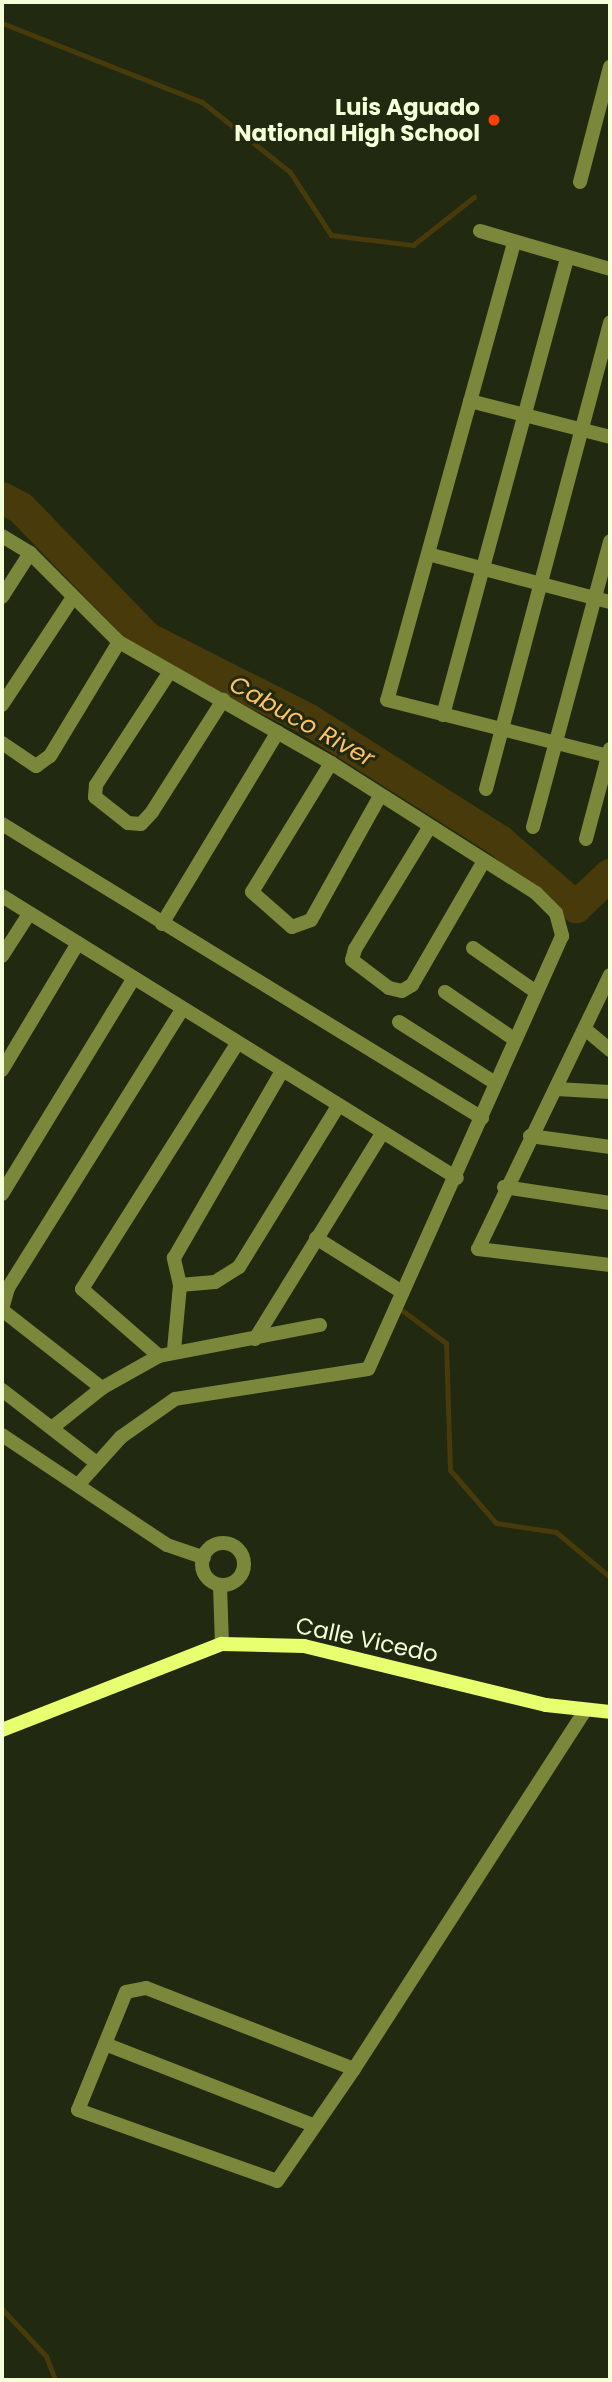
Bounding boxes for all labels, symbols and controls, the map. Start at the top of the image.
place label: Luis Aguado National High School [234,93,480,147]
marker: Luis Aguado National High School [486,112,502,128]
water label: Cabuco River [225,669,379,773]
street label: Calle Vicedo [293,1611,441,1669]

